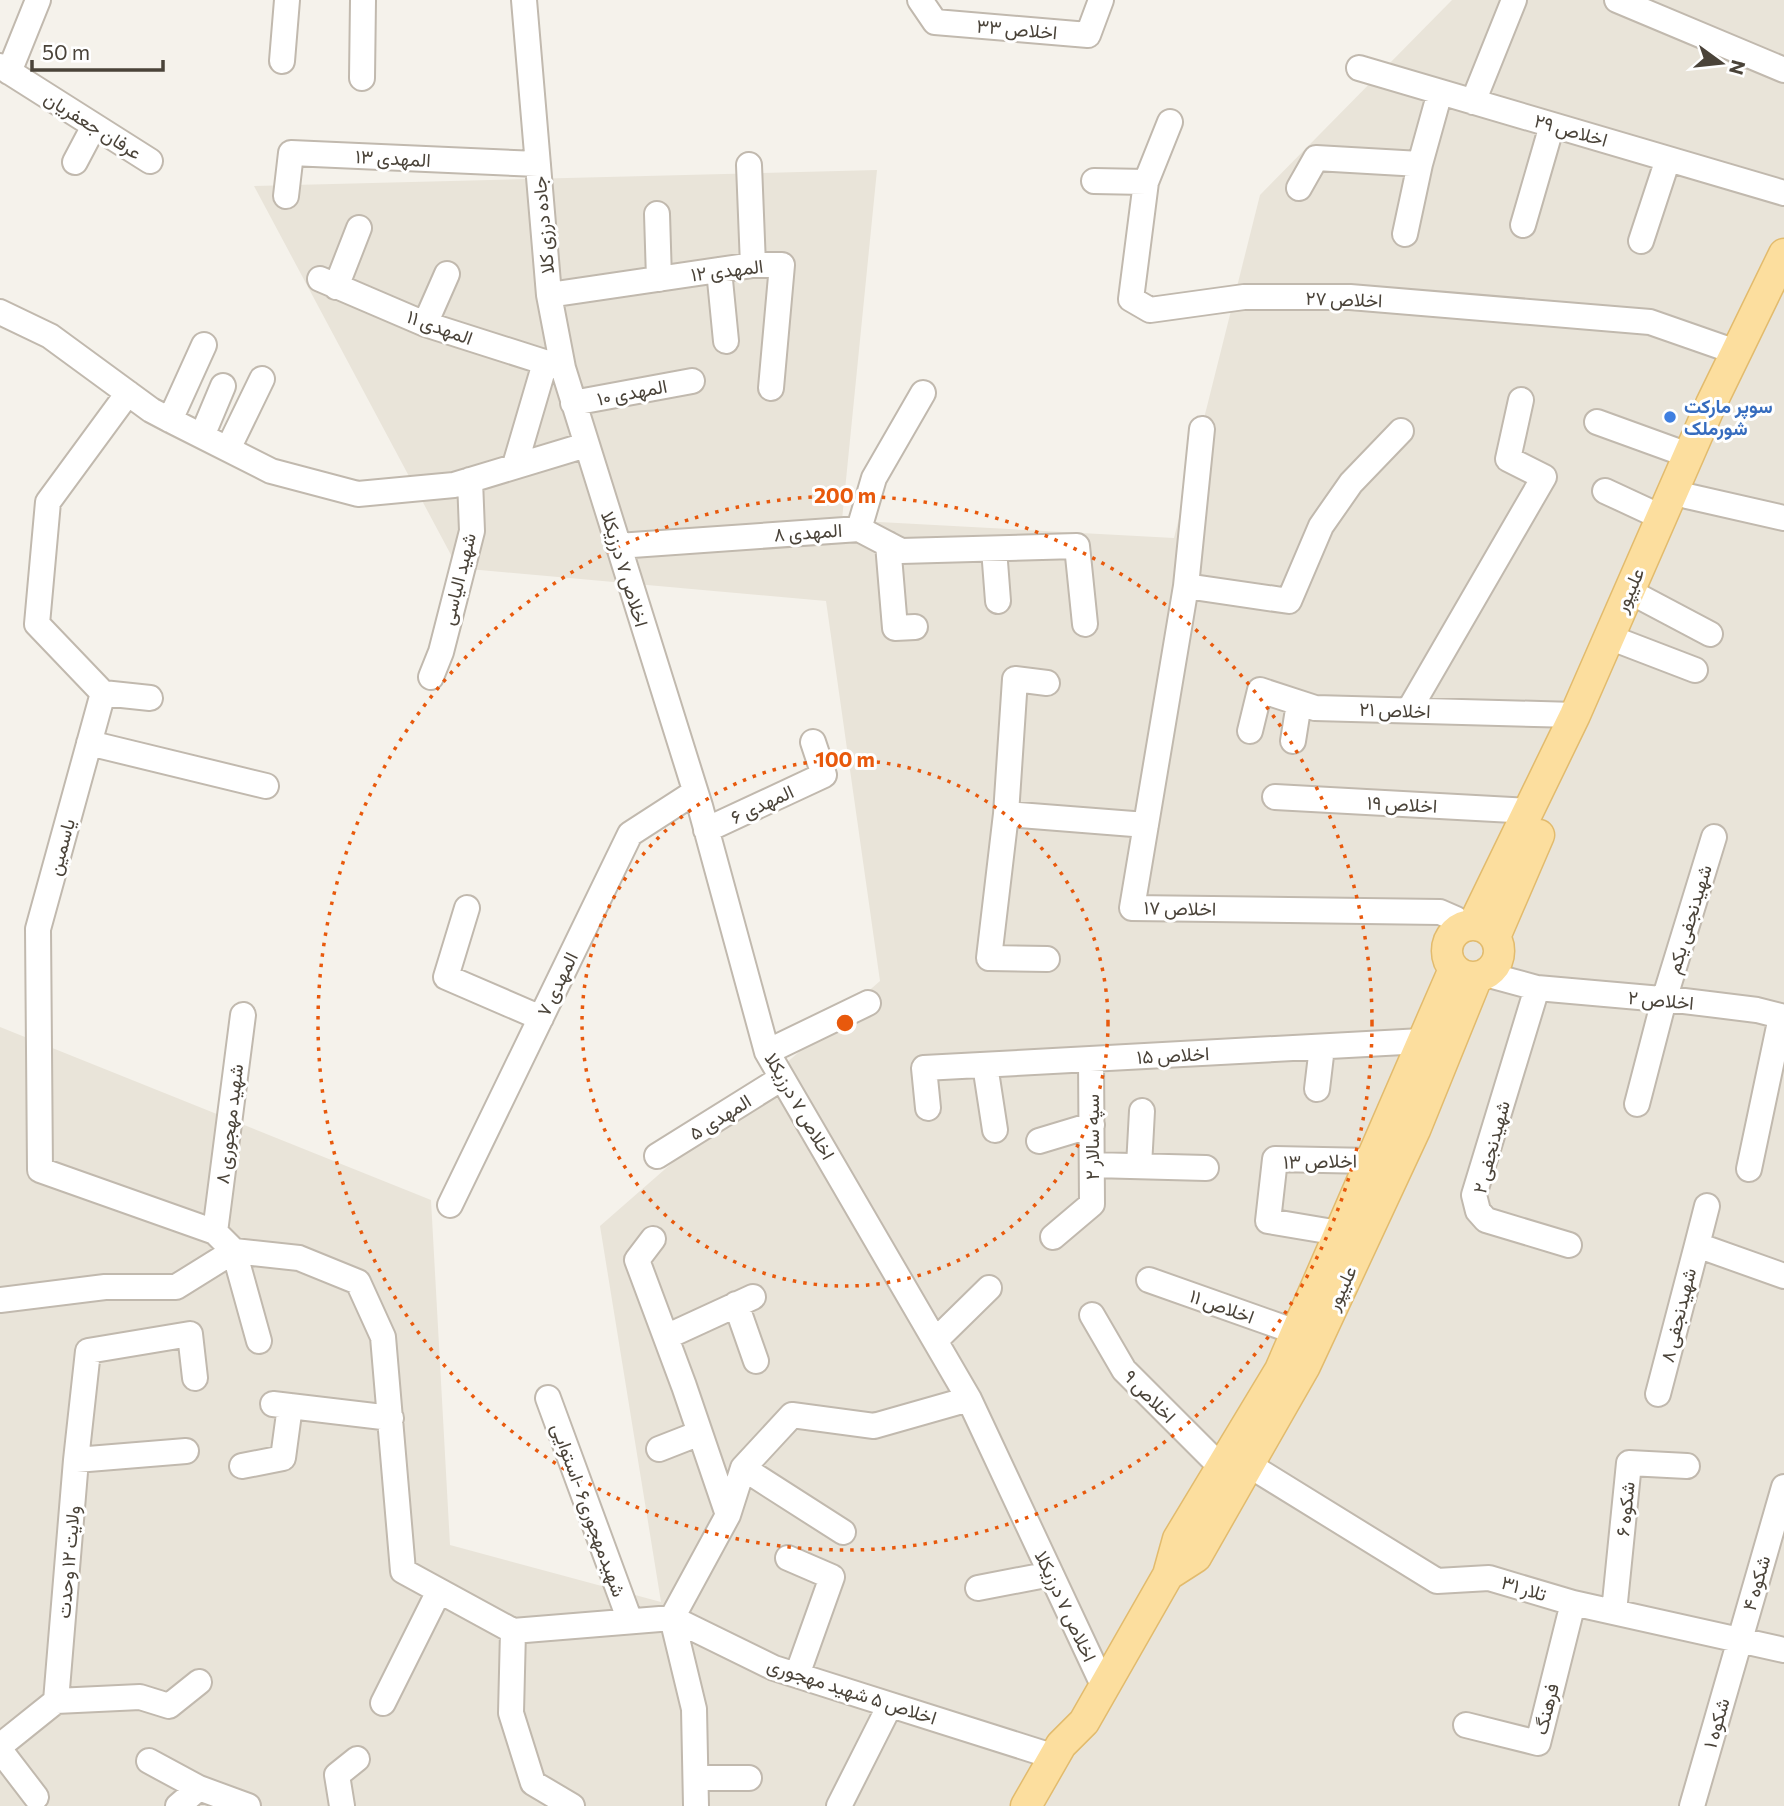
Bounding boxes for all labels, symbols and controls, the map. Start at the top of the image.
street label: اخلاص ۳۳ [976,14,1058,44]
scale bar [32,28,163,72]
north arrow [1686,28,1756,98]
text: 50 m [42,39,90,64]
text: N [1725,58,1751,77]
street label: عرفان جعفریان [40,86,146,164]
street label: اخلاص ۲۹ [1532,108,1610,152]
street label: المهدی ۱۳ [355,144,431,172]
street label: جاده درزی کلا [527,175,559,275]
street label: المهدی ۱۲ [689,254,765,286]
street label: اخلاص ۲۷ [1305,286,1383,312]
street label: المهدی ۱۱ [404,304,476,350]
street label: المهدی ۱۰ [595,373,669,411]
place label: سوپر مارکت شورملک [1684,394,1773,441]
marker: سوپر مارکت شورملک [1662,409,1678,425]
text: 200 m [814,482,876,507]
street label: اخلاص ۷ درزیکلا [596,508,654,630]
street label: المهدی ۸ [773,518,843,546]
street label: شهید الیاسی [435,530,481,628]
street label: علیپور [1608,564,1651,618]
street label: اخلاص ۲۱ [1359,697,1431,723]
text: 100 m [815,746,875,771]
street label: المهدی ۶ [727,779,797,829]
street label: اخلاص ۱۹ [1366,790,1438,818]
street label: یاسمین [42,816,80,878]
street label: شهیدنجفی یکم [1661,861,1718,977]
street label: اخلاص ۱۷ [1143,895,1217,921]
street label: المهدی ۷ [531,948,583,1020]
street label: اخلاص ۲ [1627,985,1695,1015]
centre of rings [833,1011,857,1035]
street label: اخلاص ۱۵ [1136,1041,1210,1069]
street label: اخلاص ۷ درزیکلا [760,1048,840,1164]
street label: شهید مهجوری ۸ [210,1063,248,1185]
street label: المهدی ۵ [685,1089,755,1145]
street label: سپه سالار ۲ [1080,1094,1106,1180]
street label: شهیدنجفی ۲ [1467,1098,1515,1196]
street label: اخلاص ۱۳ [1283,1148,1357,1174]
street label: علیپور [1320,1262,1363,1316]
street label: شهیدنجفی ۸ [1655,1265,1701,1365]
street label: اخلاص ۱۱ [1186,1283,1258,1329]
street label: اخلاص ۹ [1119,1364,1181,1428]
street label: شهیدمهجوری۶ -استوایی [546,1420,632,1600]
street label: شکوه ۶ [1610,1480,1640,1538]
street label: ولایت ۱۲ وحدت [51,1504,85,1620]
street label: اخلاص ۷ درزیکلا [1030,1547,1102,1665]
street label: شکوه ۴ [1737,1553,1775,1613]
street label: تلار ۳۱ [1499,1570,1549,1606]
street label: اخلاص ۵ شهید مهجوری [764,1652,940,1730]
street label: فرهنگ [1528,1681,1564,1737]
street label: شکوه ۱ [1697,1695,1735,1751]

